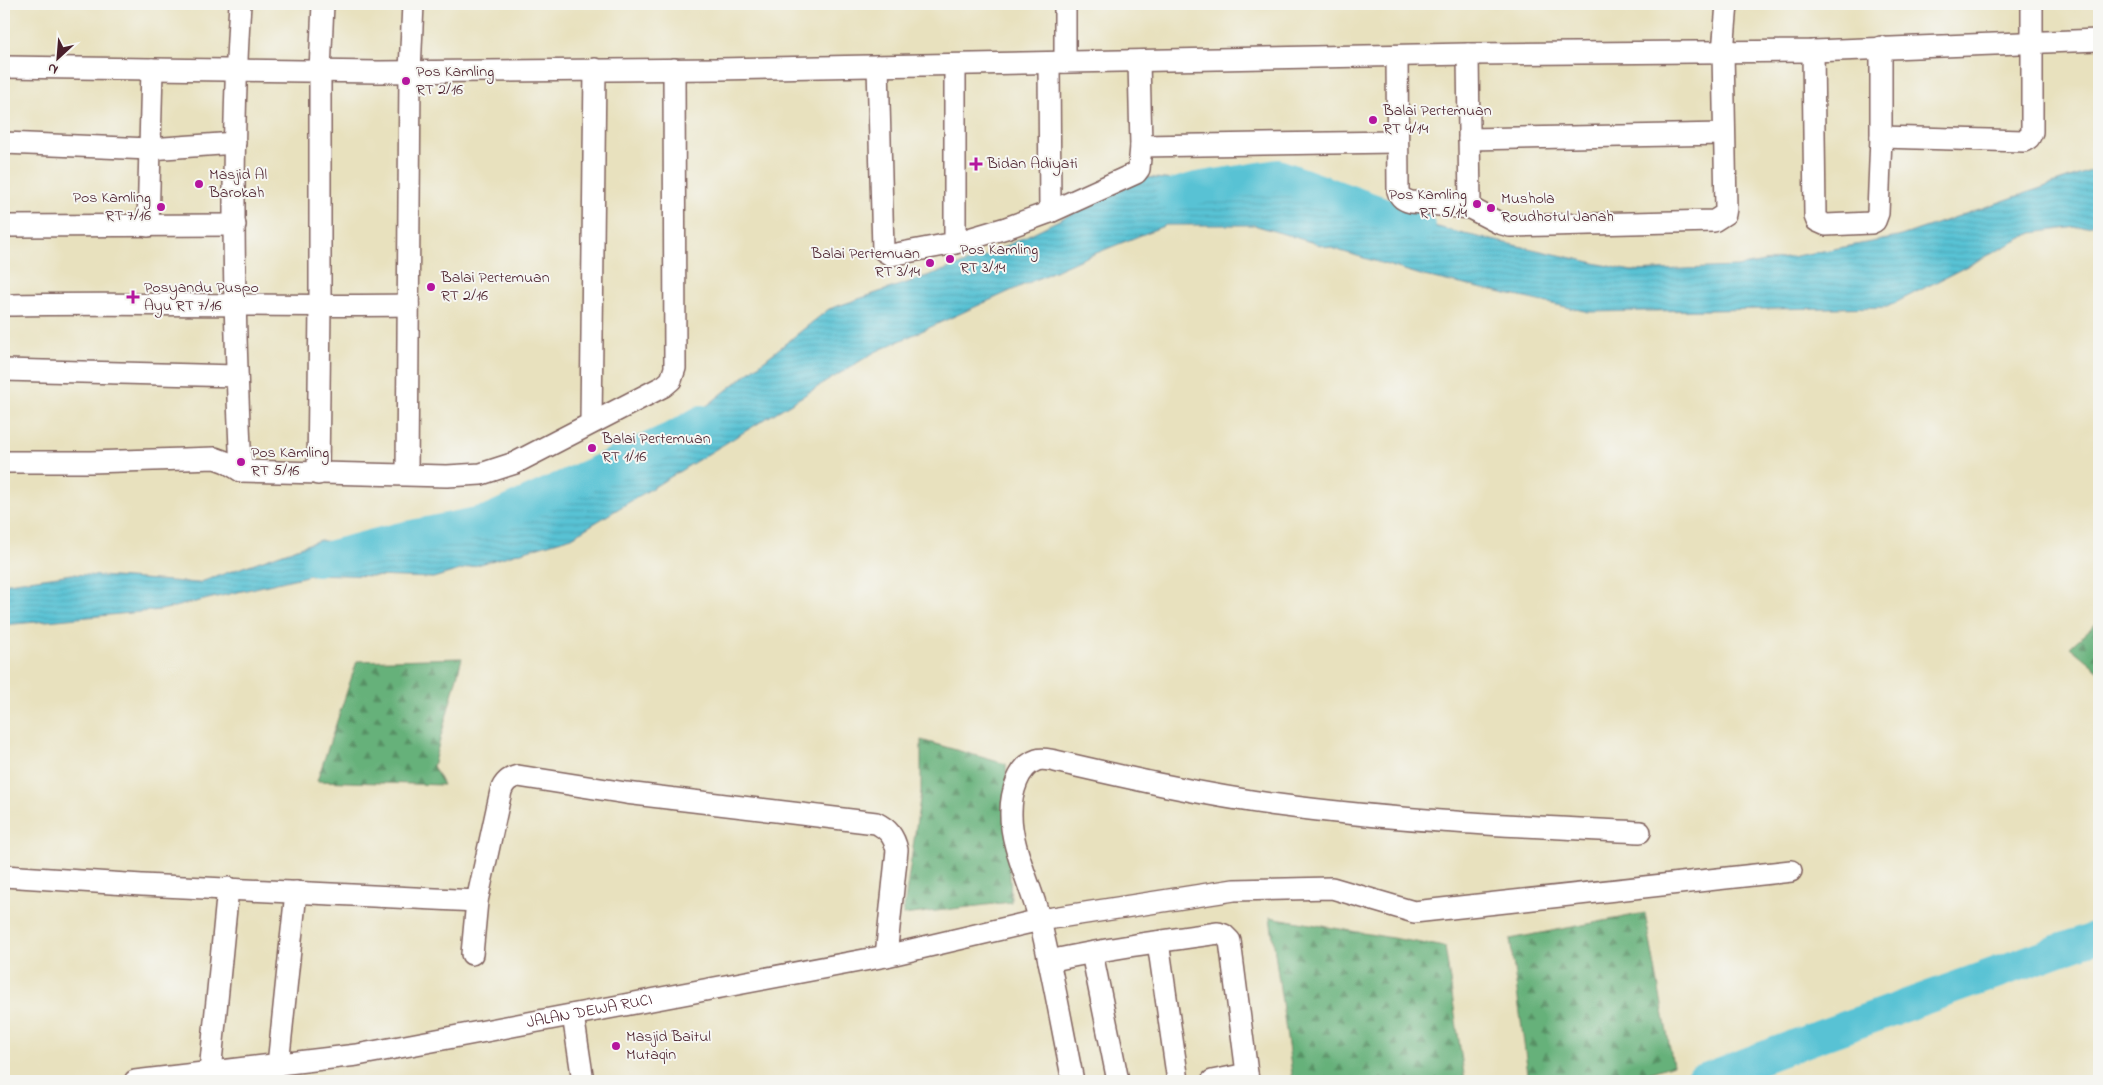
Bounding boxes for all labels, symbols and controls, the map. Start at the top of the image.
north arrow [32,32,82,82]
text: N [44,57,62,80]
place label: Pos Kamling RT 2/16 [416,60,494,102]
marker: Pos Kamling RT 2/16 [400,75,412,87]
place label: Balai Pertemuan RT 4/14 [1382,99,1492,141]
marker: Balai Pertemuan RT 4/14 [1367,114,1379,126]
place label: Bidan Adiyati [986,152,1078,176]
marker: Bidan Adiyati [969,157,983,171]
place label: Masjid Al Barokah [208,163,267,205]
marker: Masjid Al Barokah [193,178,205,190]
place label: Pos Kamling RT 5/14 [1389,183,1467,225]
place label: Pos Kamling RT 7/16 [73,186,151,228]
place label: Mushola Roudhotul Janah [1501,187,1614,229]
marker: Pos Kamling RT 5/14 [1471,198,1483,210]
marker: Pos Kamling RT 7/16 [155,201,167,213]
marker: Mushola Roudhotul Janah [1485,202,1497,214]
place label: Pos Kamling RT 3/14 [960,238,1038,280]
place label: Balai Pertemuan RT 3/14 [810,242,920,284]
marker: Pos Kamling RT 3/14 [944,253,956,265]
marker: Balai Pertemuan RT 3/14 [924,257,936,269]
place label: Balai Pertemuan RT 2/16 [440,266,550,308]
place label: Posyandu Puspo Ayu RT 7/16 [144,276,259,318]
marker: Balai Pertemuan RT 2/16 [425,281,437,293]
marker: Posyandu Puspo Ayu RT 7/16 [126,290,140,304]
place label: Balai Pertemuan RT 1/16 [601,427,711,469]
place label: Pos Kamling RT 5/16 [251,441,329,483]
marker: Balai Pertemuan RT 1/16 [586,442,598,454]
marker: Pos Kamling RT 5/16 [235,456,247,468]
street label: JALAN DEWA RUCI [525,988,654,1035]
place label: Masjid Baitul Mutaqin [626,1025,711,1067]
marker: Masjid Baitul Mutaqin [610,1040,622,1052]

